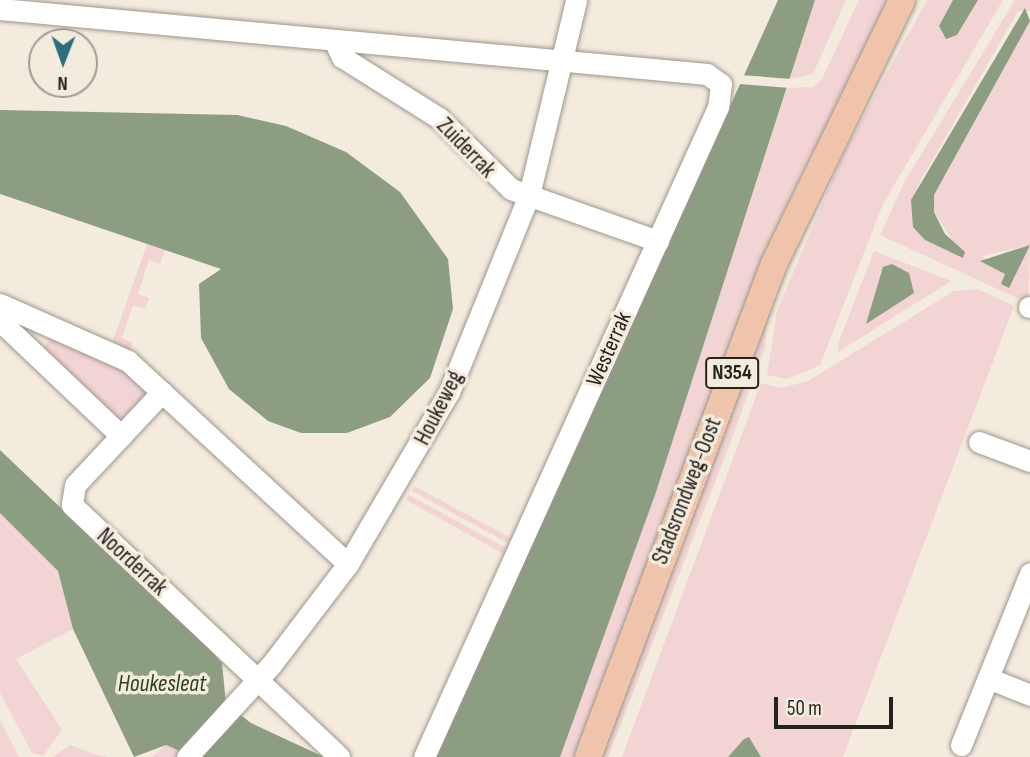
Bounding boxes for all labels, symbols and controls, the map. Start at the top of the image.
north arrow [28,28,98,98]
text: N [57,71,68,94]
street label: Zuiderrak [431,112,501,184]
street label: Westerrak [580,307,638,391]
road number: N354 [704,356,760,390]
street label: Houkeweg [409,366,469,450]
street label: Stadsrondweg-Oost [646,414,728,568]
street label: Noorderrak [91,522,173,602]
water label: Houkesleat [118,670,206,698]
scale bar [778,684,897,728]
text: 50 m [787,696,822,721]

